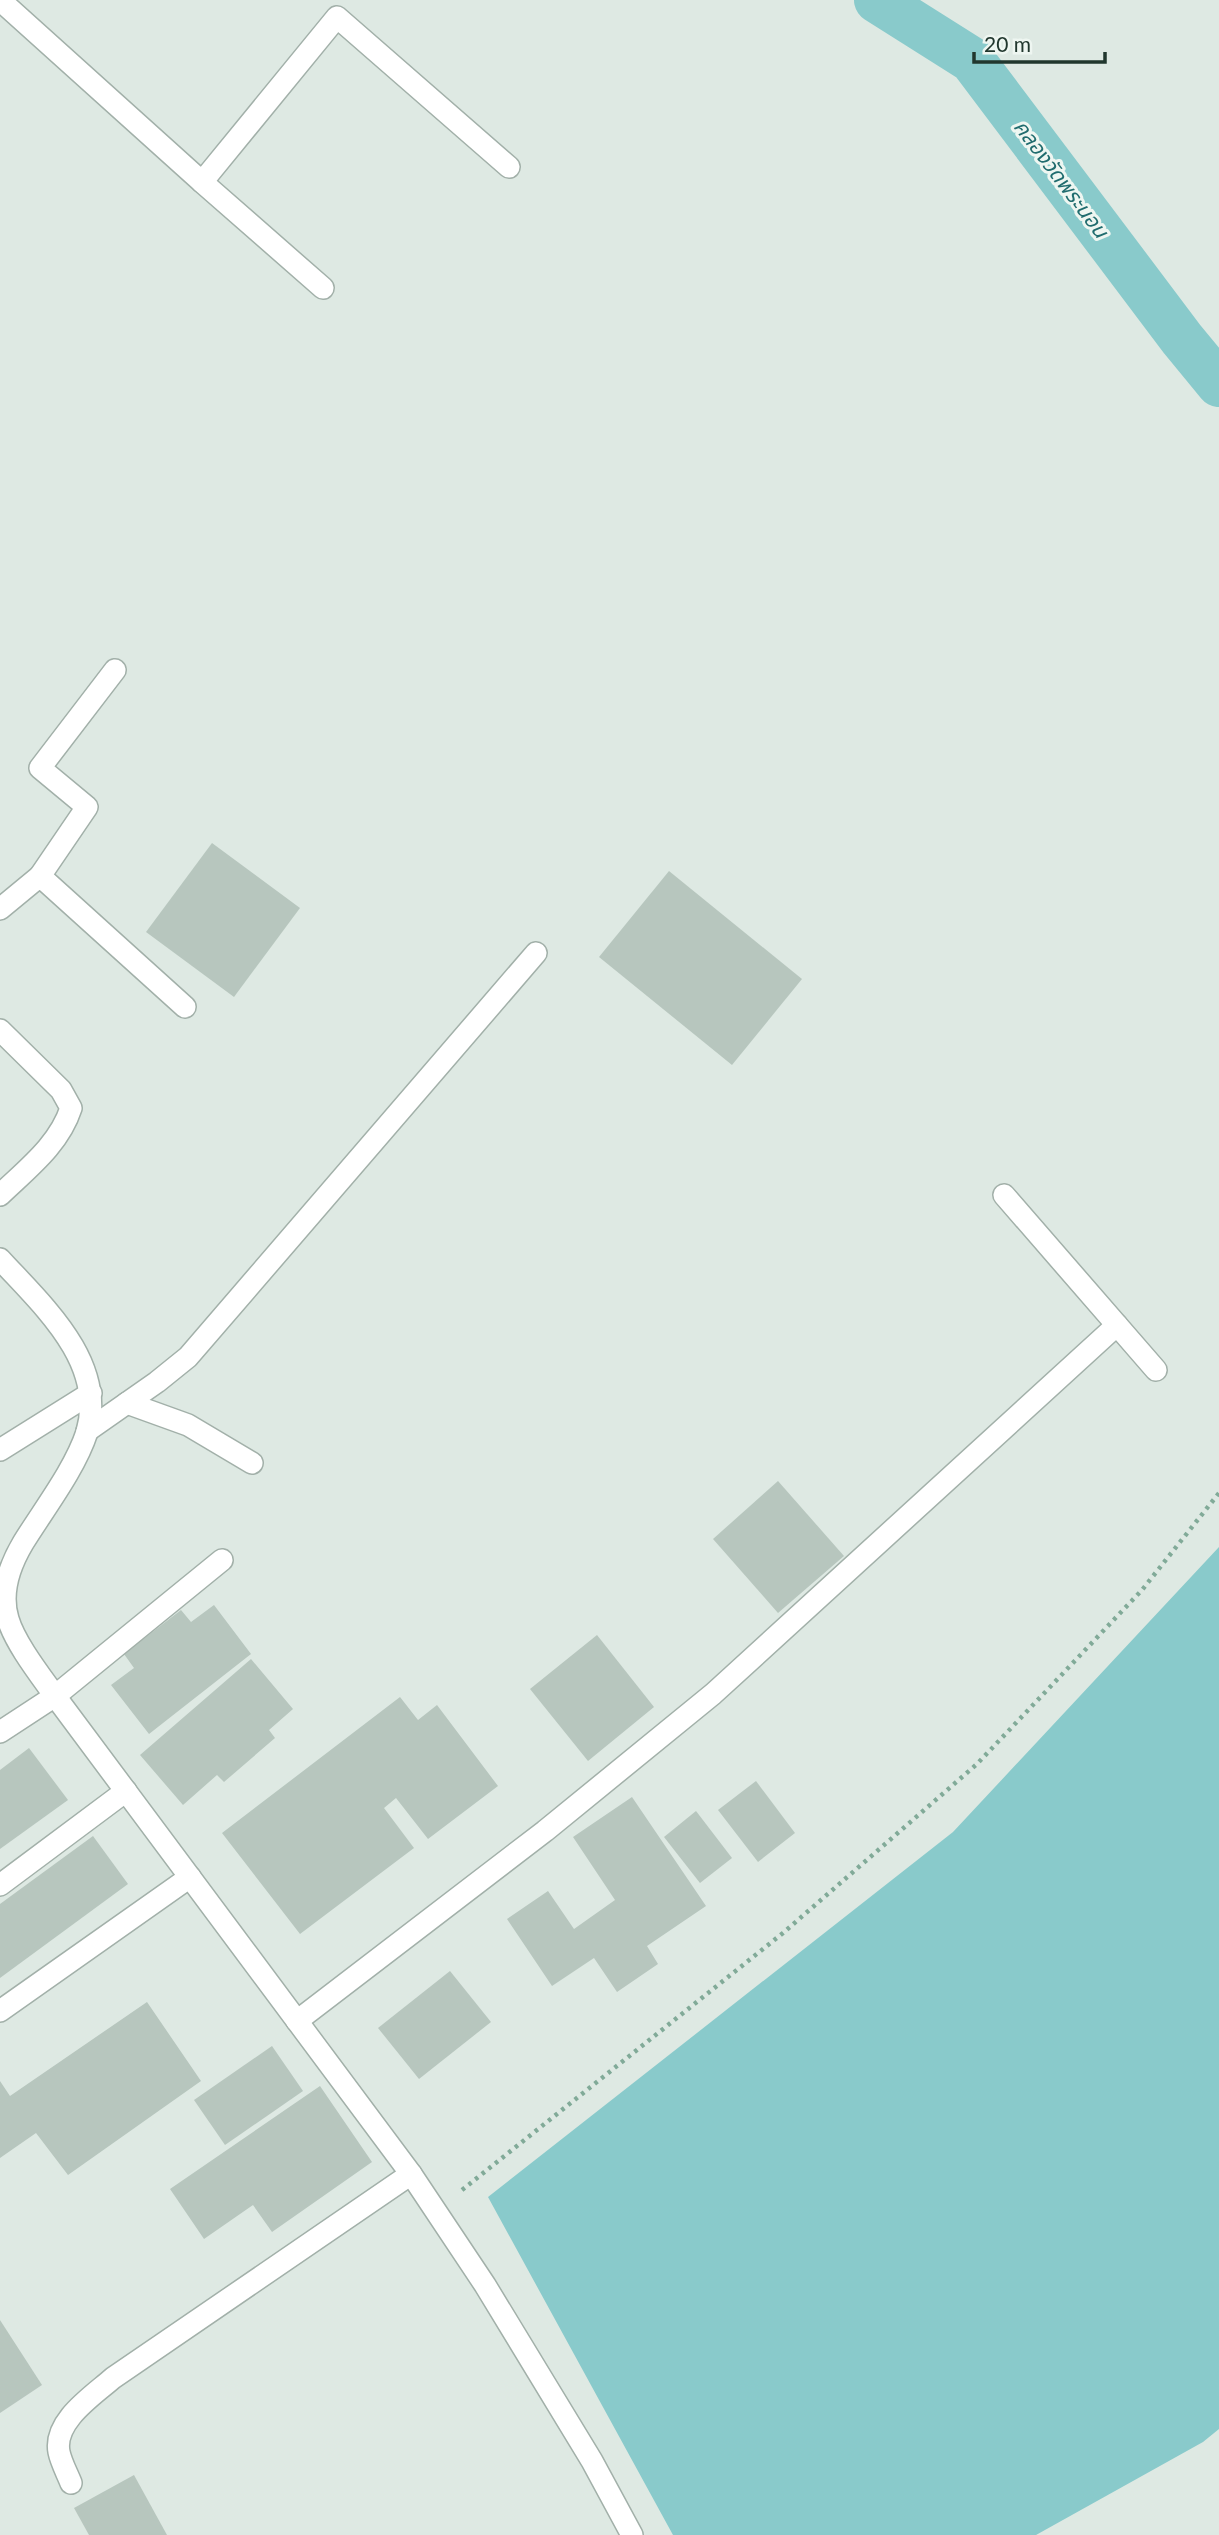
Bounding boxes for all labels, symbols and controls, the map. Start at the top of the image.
scale bar [974,21,1105,65]
text: 20 m [984,31,1031,56]
water label: คลองวัดพระนอน [1010,114,1115,243]

